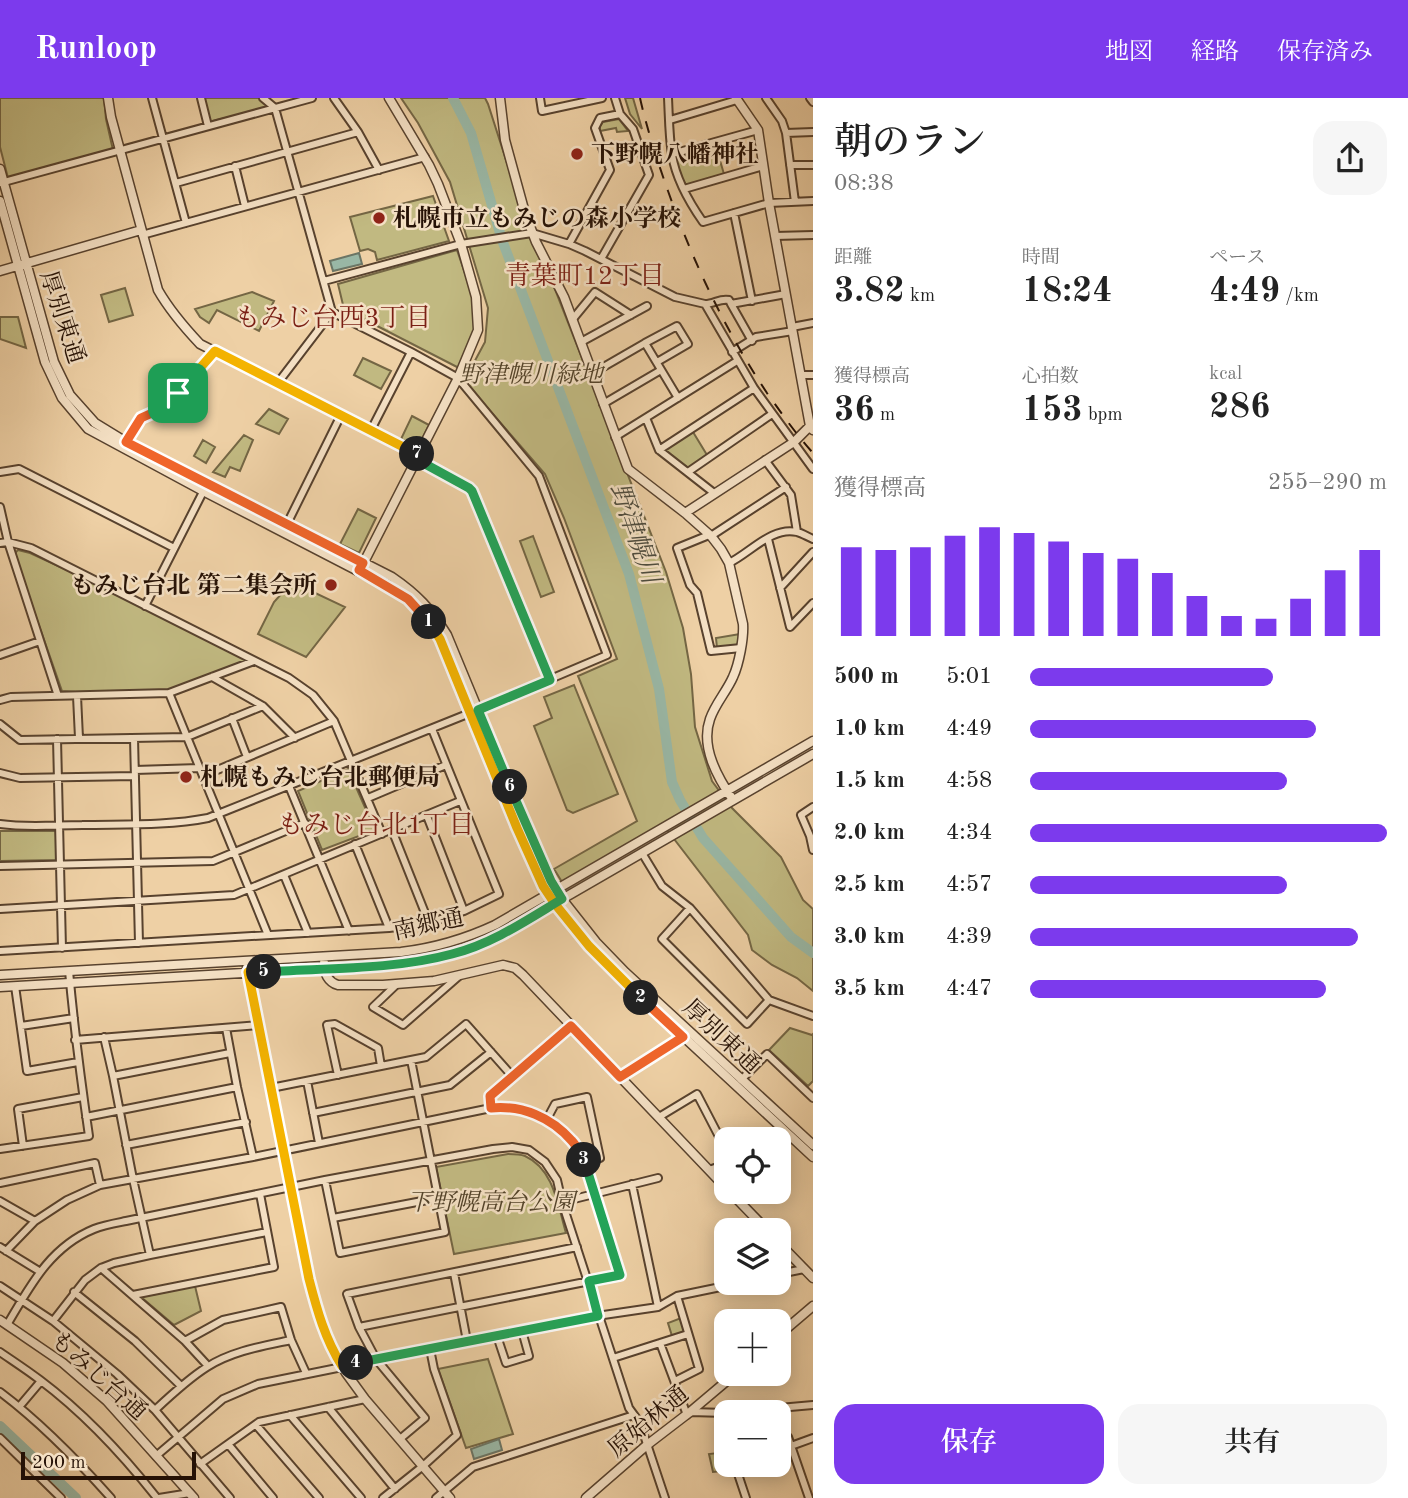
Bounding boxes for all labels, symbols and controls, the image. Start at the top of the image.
text: Runloop [35,33,157,66]
text: 地図 [1105,41,1153,65]
text: 経路 [1191,41,1239,65]
text: 保存済み [1277,41,1373,65]
button: share [1313,121,1387,195]
text: 朝のラン [834,125,986,163]
place label: 下野幌八幡神社 [591,141,759,168]
marker: 下野幌八幡神社 [569,146,585,162]
text: 08:38 [834,172,894,195]
place label: 札幌市立もみじの森小学校 [393,205,681,232]
marker: 札幌市立もみじの森小学校 [371,210,387,226]
text: 距離 [834,249,872,268]
text: 時間 [1022,249,1060,268]
text: ペース [1209,249,1265,268]
district label: 青葉町12丁目 [505,262,665,290]
street label: 厚別東通 [35,267,90,367]
text: 3.82 [834,274,905,309]
text: 18:24 [1022,274,1113,309]
text: 4:49 [1209,274,1280,309]
text: km [905,287,935,306]
text: /km [1280,287,1319,306]
district label: もみじ台西3丁目 [234,303,432,332]
park label: 野津幌川緑地 [459,361,606,388]
pin [148,363,208,423]
text: kcal [1209,365,1242,384]
text: 獲得標高 [834,368,910,387]
text: 心拍数 [1022,368,1079,387]
icon: arrive [159,374,197,412]
text: 286 [1209,390,1270,425]
text: 36 [834,393,875,428]
text: 153 [1022,393,1083,428]
text: m [875,406,895,425]
text: bpm [1083,406,1123,425]
pin: 7 [400,436,434,472]
text: 7 [411,444,422,463]
text: 255–290 m [1268,471,1387,494]
text: 獲得標高 [834,477,926,500]
water label: 野津幌川 [605,480,666,590]
place label: もみじ台北 第二集会所 [70,572,317,599]
marker: もみじ台北 第二集会所 [323,577,339,593]
pin: 1 [412,604,446,640]
text: 1 [423,612,434,631]
text: 500 m [834,665,899,688]
text: 5:01 [946,665,992,688]
text: 1.0 km [834,717,905,740]
text: 4:49 [946,717,992,740]
place label: 札幌もみじ台北郵便局 [200,764,440,791]
marker: 札幌もみじ台北郵便局 [178,769,194,785]
text: 1.5 km [834,769,905,792]
text: 4:58 [946,769,992,792]
pin: 6 [492,770,528,804]
text: 6 [504,777,515,796]
district label: もみじ台北1丁目 [277,810,475,839]
text: 2.0 km [834,821,905,844]
text: 4:34 [946,821,992,844]
text: 2.5 km [834,873,905,896]
text: 4:57 [946,873,992,896]
street label: 南郷通 [390,904,466,945]
text: 3.0 km [834,925,905,948]
text: 4:39 [946,925,992,948]
pin: 5 [246,954,282,990]
text: 5 [258,962,269,981]
text: 3.5 km [834,977,905,1000]
text: 4:47 [946,977,992,1000]
pin: 2 [624,981,658,1016]
text: 2 [635,988,646,1007]
street label: 厚別東通 [677,994,766,1079]
map controls [714,1127,791,1477]
button: locate [714,1127,791,1204]
pin: 3 [566,1142,602,1178]
text: 3 [578,1150,589,1169]
park label: 下野幌高台公園 [407,1189,579,1216]
button: layers [714,1218,791,1295]
button: + [714,1309,791,1386]
street label: もみじ台通 [45,1325,152,1426]
pin: 4 [338,1346,374,1380]
text: 4 [350,1353,361,1372]
street label: 原始林通 [603,1380,694,1463]
button: − [714,1400,791,1477]
button: 保存 [834,1404,1104,1484]
button: 共有 [1118,1404,1387,1484]
scale bar [21,1449,196,1481]
text: 200 m [32,1454,85,1473]

